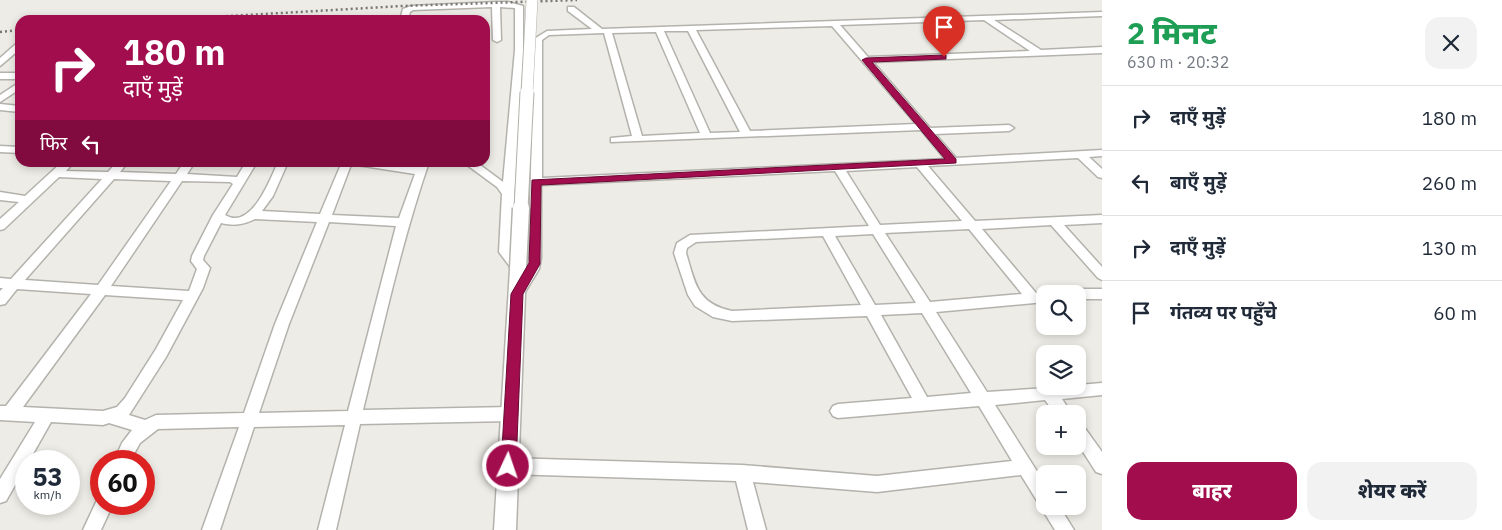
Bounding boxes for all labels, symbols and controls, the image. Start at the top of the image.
pin [923,6,965,57]
icon: arrive [930,13,958,41]
text: 2 मिनट [1127,13,1217,52]
button: close [1425,17,1477,69]
text: 180 m [123,29,226,75]
icon: right [40,35,105,100]
text: 630 m · 20:32 [1127,52,1229,72]
text: दाएँ मुड़ें [123,73,183,102]
icon: right [1127,104,1155,132]
text: दाएँ मुड़ें [1170,105,1226,129]
text: 180 m [1422,106,1477,130]
icon: left [77,130,105,158]
text: फिर [40,131,67,155]
icon: left [1127,169,1155,197]
text: बाएँ मुड़ें [1170,170,1227,194]
text: 260 m [1422,171,1477,195]
icon: right [1127,234,1155,262]
text: दाएँ मुड़ें [1170,235,1226,259]
text: 130 m [1422,236,1477,260]
map controls [1036,285,1086,515]
button: search [1036,285,1086,335]
icon: arrive [1127,299,1155,327]
text: गंतव्य पर पहुँचे [1170,300,1277,324]
text: 60 m [1433,301,1477,325]
button: layers [1036,345,1086,395]
button: + [1036,405,1086,455]
position arrow [481,439,533,491]
speed limit sign: 60 [90,450,155,515]
text: 53 [32,460,63,493]
button: बाहर [1127,462,1297,520]
button: शेयर करें [1307,462,1477,520]
button: − [1036,465,1086,515]
text: km/h [33,487,62,502]

